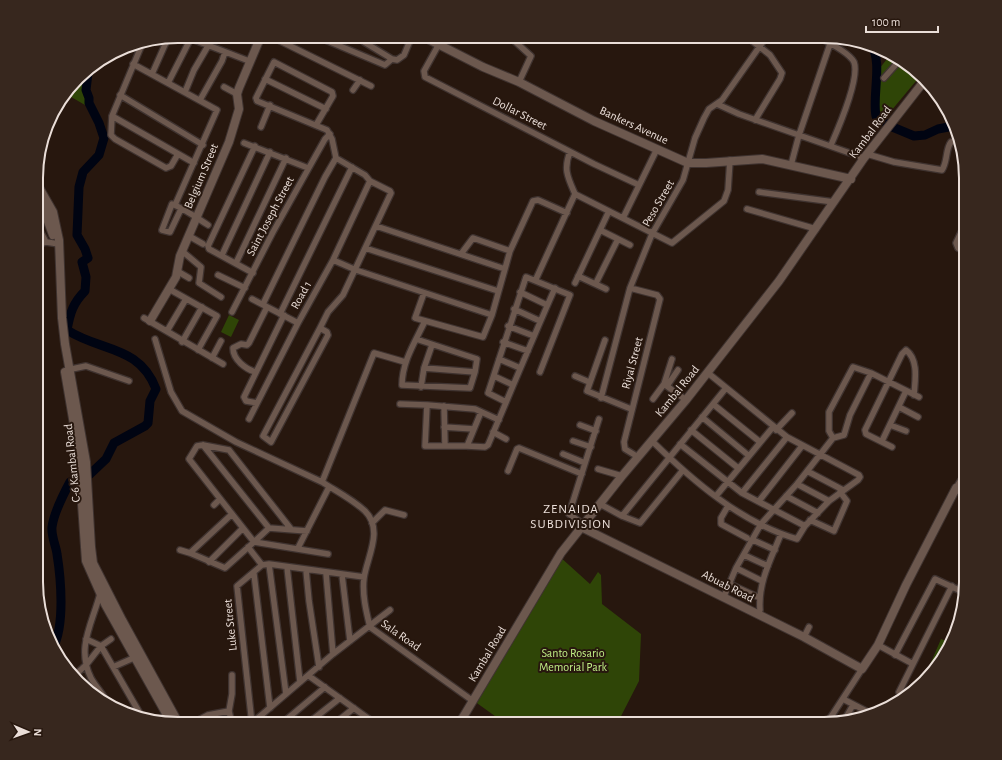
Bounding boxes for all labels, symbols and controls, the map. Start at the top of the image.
scale bar [866,8,938,34]
text: 100 m [872,16,900,28]
street label: Dollar Street [491,94,549,132]
street label: Bankers Avenue [598,104,670,146]
street label: Kambal Road [847,104,893,160]
street label: Belgium Street [182,142,220,210]
street label: Saint Joseph Street [244,174,296,258]
street label: Peso Street [640,177,676,228]
street label: Road 1 [288,279,314,311]
street label: Riyal Street [619,336,646,391]
street label: Kambal Road [653,363,701,419]
street label: C-6 Kambal Road [62,423,82,503]
district label: ZENAIDA SUBDIVISION [530,503,612,531]
street label: Abuab Road [700,568,756,604]
street label: Luke Street [221,598,239,652]
street label: Sala Road [379,617,423,653]
street label: Kambal Road [466,624,508,684]
park label: Santo Rosario Memorial Park [539,647,608,673]
north arrow [8,712,48,752]
text: N [32,728,43,736]

